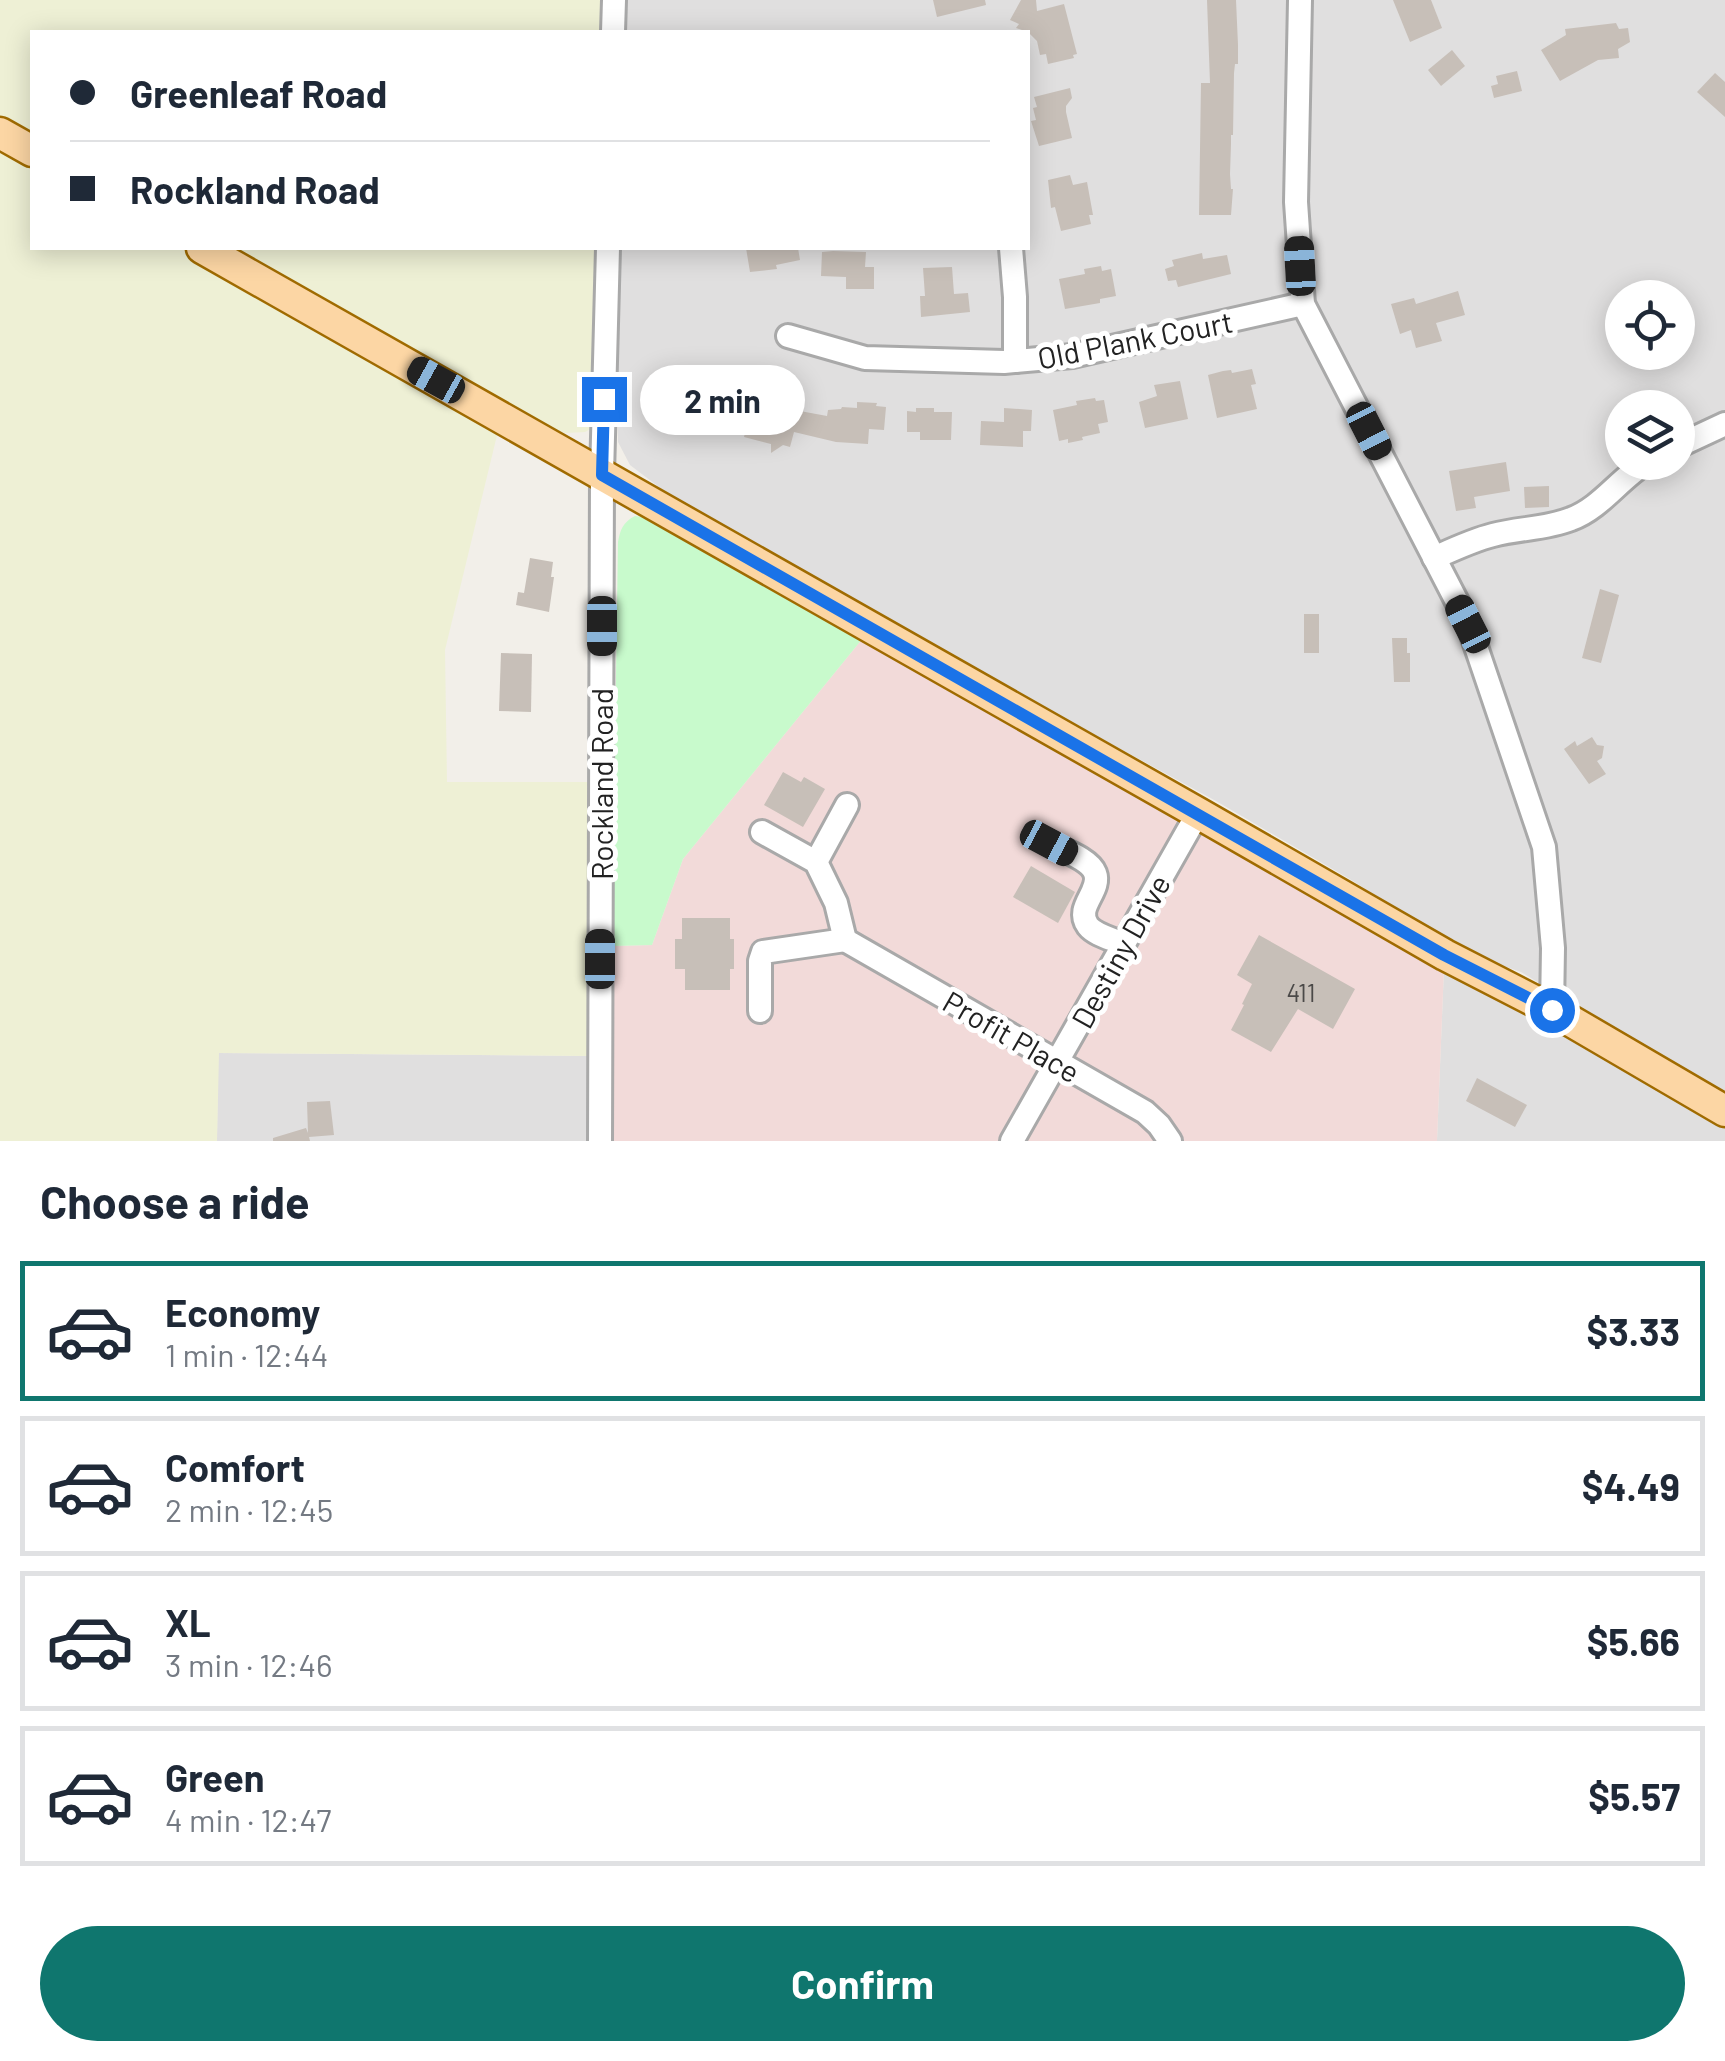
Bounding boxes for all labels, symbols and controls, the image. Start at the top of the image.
text: Greenleaf Road [130,70,387,116]
text: Rockland Road [130,166,380,212]
car [1283,235,1317,297]
map controls [1605,280,1695,480]
button: locate [1605,280,1695,370]
street label: Old Plank Court [1034,302,1236,376]
car [402,352,470,408]
callout: 2 min [639,364,804,434]
route end [582,377,627,422]
text: 2 min [684,381,761,419]
button: layers [1605,390,1695,480]
car [1342,397,1396,465]
car [1441,590,1495,658]
car [587,596,617,656]
street label: Rockland Road [583,688,619,880]
car [1015,816,1083,870]
street label: Destiny Drive [1063,868,1177,1034]
car [585,929,615,989]
house number: 411 [1286,977,1316,1007]
street label: Profit Place [937,982,1087,1090]
route start [1530,988,1575,1033]
text: Choose a ride [40,1174,310,1228]
icon: car [45,1286,135,1376]
text: Economy [165,1289,320,1335]
text: $3.33 [1586,1308,1680,1354]
text: 1 min · 12:44 [165,1335,328,1373]
icon: car [45,1441,135,1531]
text: Comfort [165,1444,305,1490]
text: $4.49 [1582,1463,1680,1509]
text: 2 min · 12:45 [165,1490,333,1528]
icon: car [45,1596,135,1686]
text: XL [165,1599,211,1645]
text: $5.66 [1587,1618,1680,1664]
text: 3 min · 12:46 [165,1645,333,1683]
icon: car [45,1751,135,1841]
text: Green [165,1754,265,1800]
text: $5.57 [1588,1773,1680,1819]
text: 4 min · 12:47 [165,1800,331,1838]
button: Confirm [40,1926,1685,2041]

